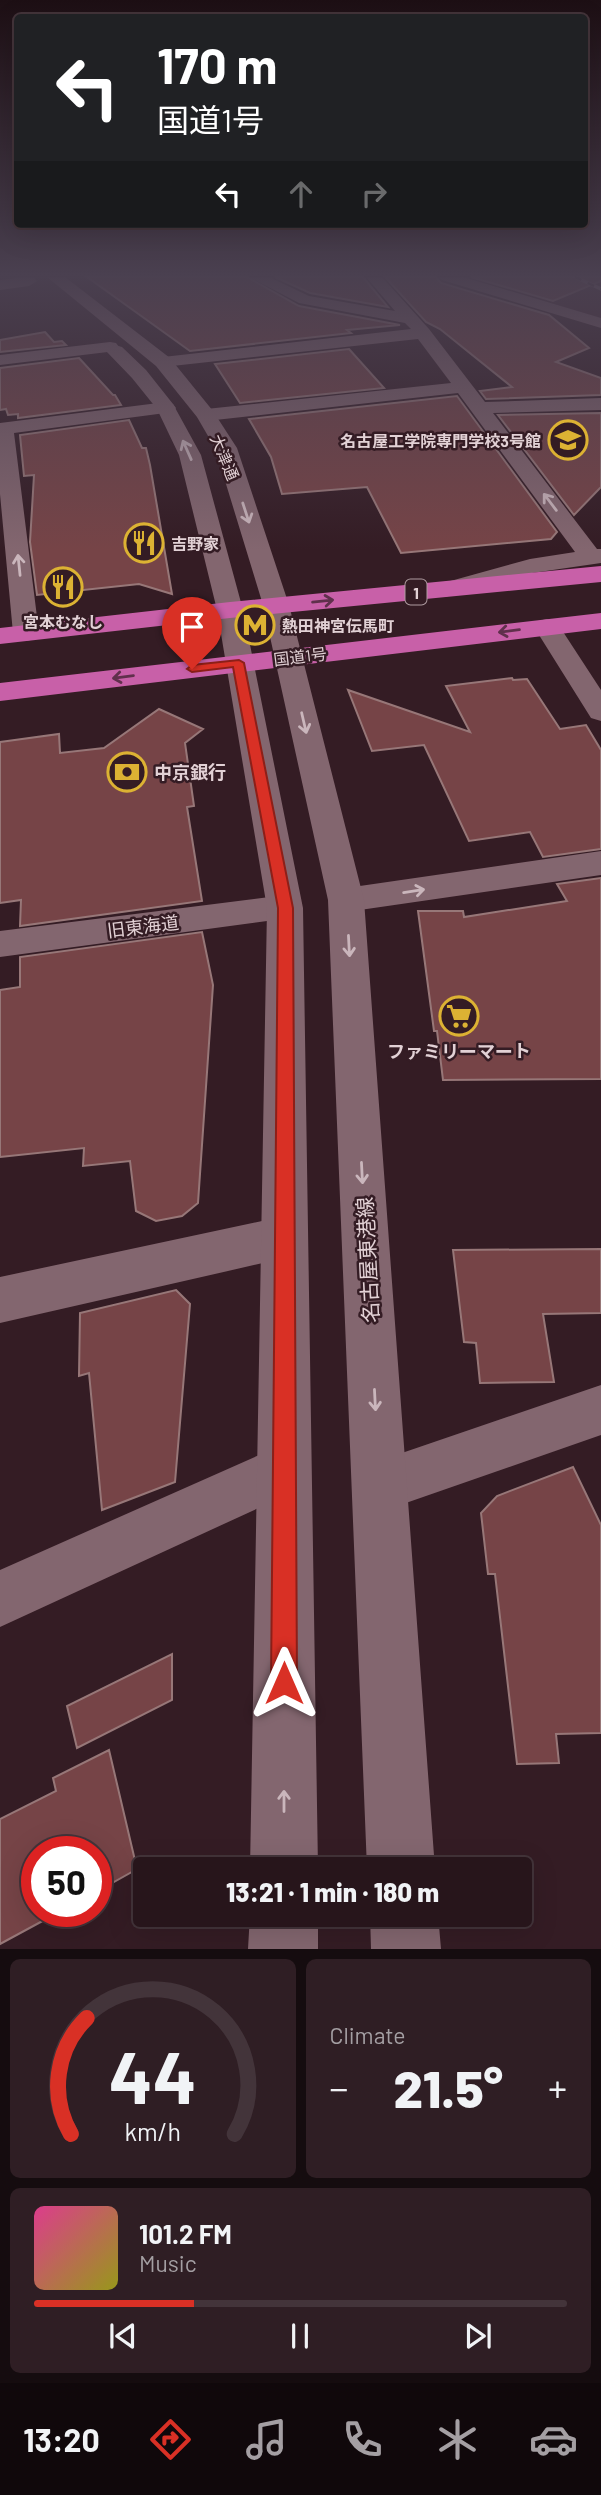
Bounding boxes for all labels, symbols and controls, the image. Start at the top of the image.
text: 170 m [157,35,277,94]
icon: left [42,42,133,133]
text: 国道1号 [157,100,264,138]
icon: left [209,175,247,213]
icon: ahead [282,175,320,213]
icon: right [355,175,393,213]
school or university icon: 名古屋工学院専門学校3号館 [547,419,589,461]
street label: 大津通 [207,431,243,483]
place label: 名古屋工学院専門学校3号館 [340,431,541,450]
one-way arrow [180,440,193,461]
one-way arrow [542,493,557,512]
one-way arrow [241,502,254,524]
restaurant icon: 吉野家 [123,522,165,564]
place label: 吉野家 [171,534,219,553]
one-way arrow [12,555,25,577]
restaurant icon: 宮本むなし [42,566,84,608]
road number: 1 [406,580,426,604]
one-way arrow [311,594,333,607]
pin [162,597,222,669]
metro station icon: 熱田神宮伝馬町 [234,604,276,646]
icon: arrive [173,608,211,646]
place label: 宮本むなし [23,612,103,631]
place label: 熱田神宮伝馬町 [282,616,394,635]
one-way arrow [498,625,521,638]
street label: 国道1号 [272,643,328,669]
one-way arrow [112,671,135,684]
one-way arrow [298,711,311,734]
bank icon: 中京銀行 [106,751,148,793]
place label: 中京銀行 [154,761,226,783]
one-way arrow [402,884,425,897]
street label: 旧東海道 [106,911,180,941]
one-way arrow [342,934,355,957]
supermarket icon: ファミリーマート [438,995,480,1037]
place label: ファミリーマート [387,1040,531,1062]
one-way arrow [355,1161,368,1184]
street label: 名古屋東港線 [351,1196,383,1324]
one-way arrow [368,1388,381,1411]
position arrow [247,1646,321,1720]
one-way arrow [277,1790,291,1813]
speed limit sign: 50 [21,1836,112,1927]
text: 13:21 · 1 min · 180 m [226,1876,439,1907]
text: Climate [330,2021,406,2049]
text: 44 [109,2032,197,2120]
text: 21.5° [393,2056,503,2118]
text: − [330,2064,349,2110]
text: + [548,2064,567,2110]
text: km/h [124,2116,181,2146]
text: 101.2 FM [139,2218,232,2249]
text: Music [139,2249,197,2277]
icon: previous [104,2317,142,2355]
icon: pause [281,2317,319,2355]
icon: next [459,2317,497,2355]
icon: directions [146,2415,195,2464]
icon: music [242,2415,291,2464]
icon: phone [338,2415,387,2464]
icon: climate [433,2415,482,2464]
icon: car [529,2415,578,2464]
text: 13:20 [23,2420,100,2458]

